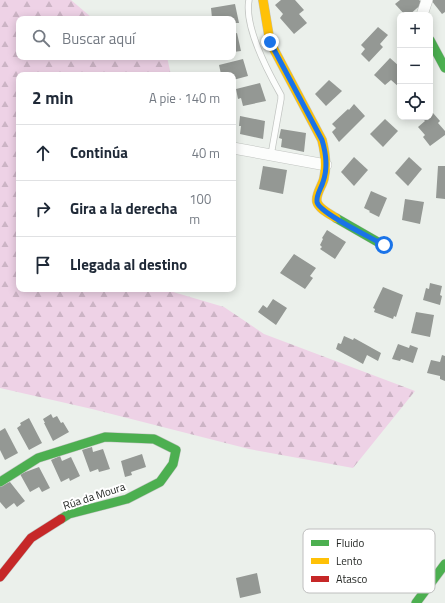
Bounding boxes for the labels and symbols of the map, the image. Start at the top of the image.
route end [261,33,279,51]
route start [375,236,393,254]
street label: Rúa da Moura [61,478,128,514]
legend [303,529,435,593]
text: Fluido [336,535,364,551]
text: Lento [336,553,363,569]
text: Atasco [336,571,368,587]

